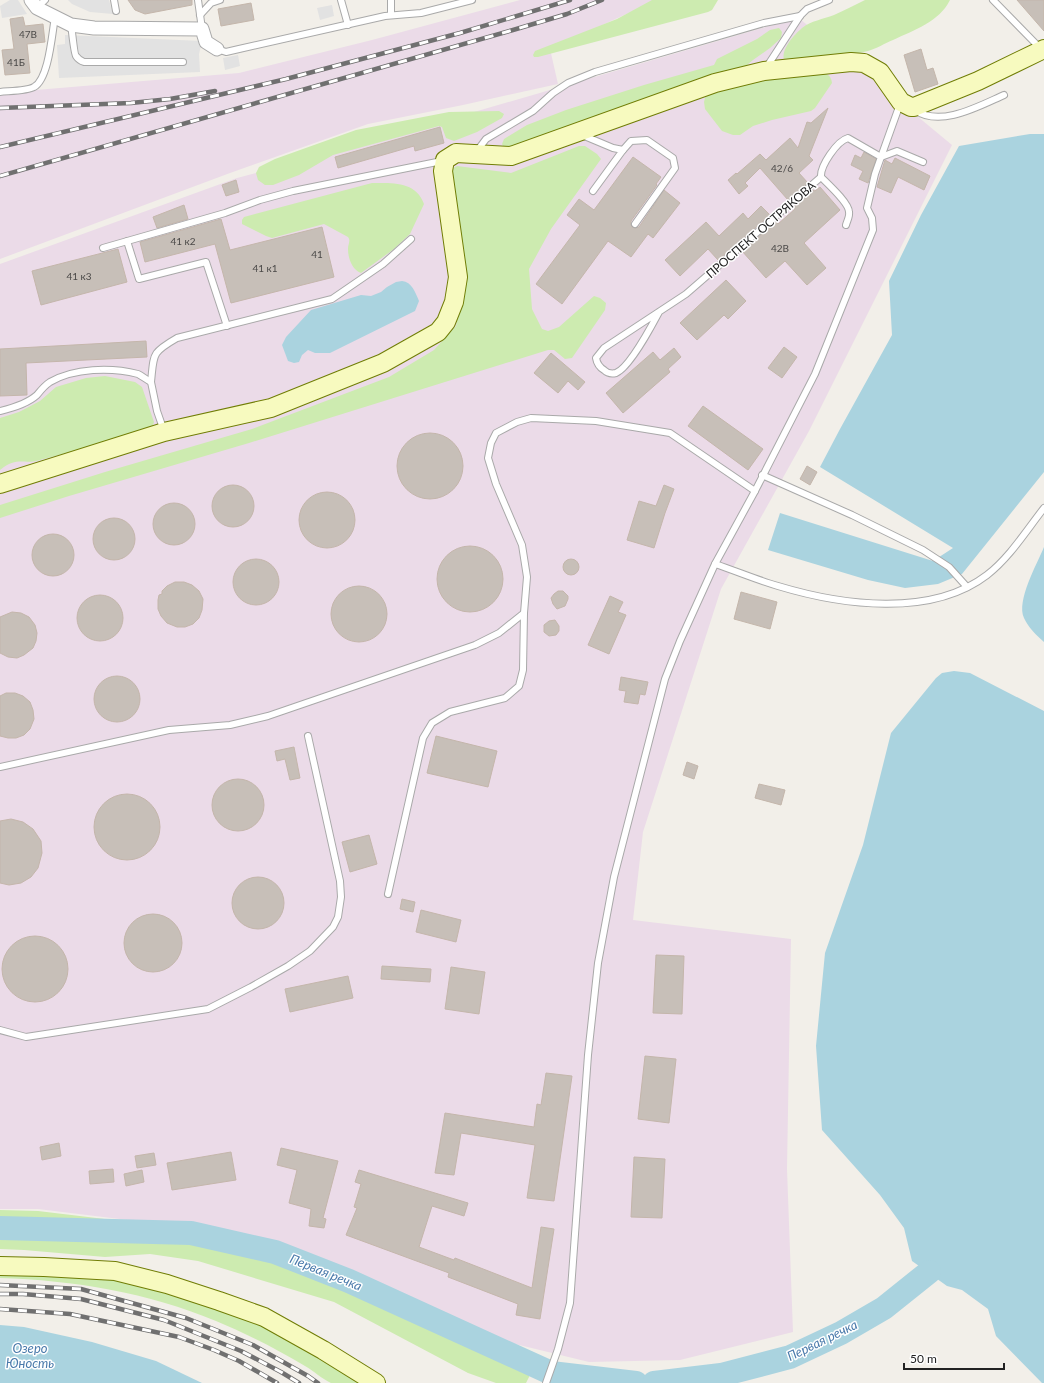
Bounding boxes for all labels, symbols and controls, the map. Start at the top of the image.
house number: 47В [19,28,37,40]
house number: 41Б [7,56,25,68]
house number: 42/6 [771,162,793,174]
street label: ПРОСПЕКТ ОСТРЯКОВА [703,177,819,281]
house number: 41 к2 [170,235,196,247]
house number: 42В [771,242,789,254]
house number: 41 [311,248,323,260]
house number: 41 к1 [252,262,278,274]
house number: 41 к3 [66,270,92,282]
water label: Первая речка [288,1250,365,1294]
water label: Первая речка [784,1316,860,1364]
water label: Озеро Юность [6,1340,54,1371]
scale bar [904,1345,1004,1371]
text: 50 m [910,1351,937,1366]

